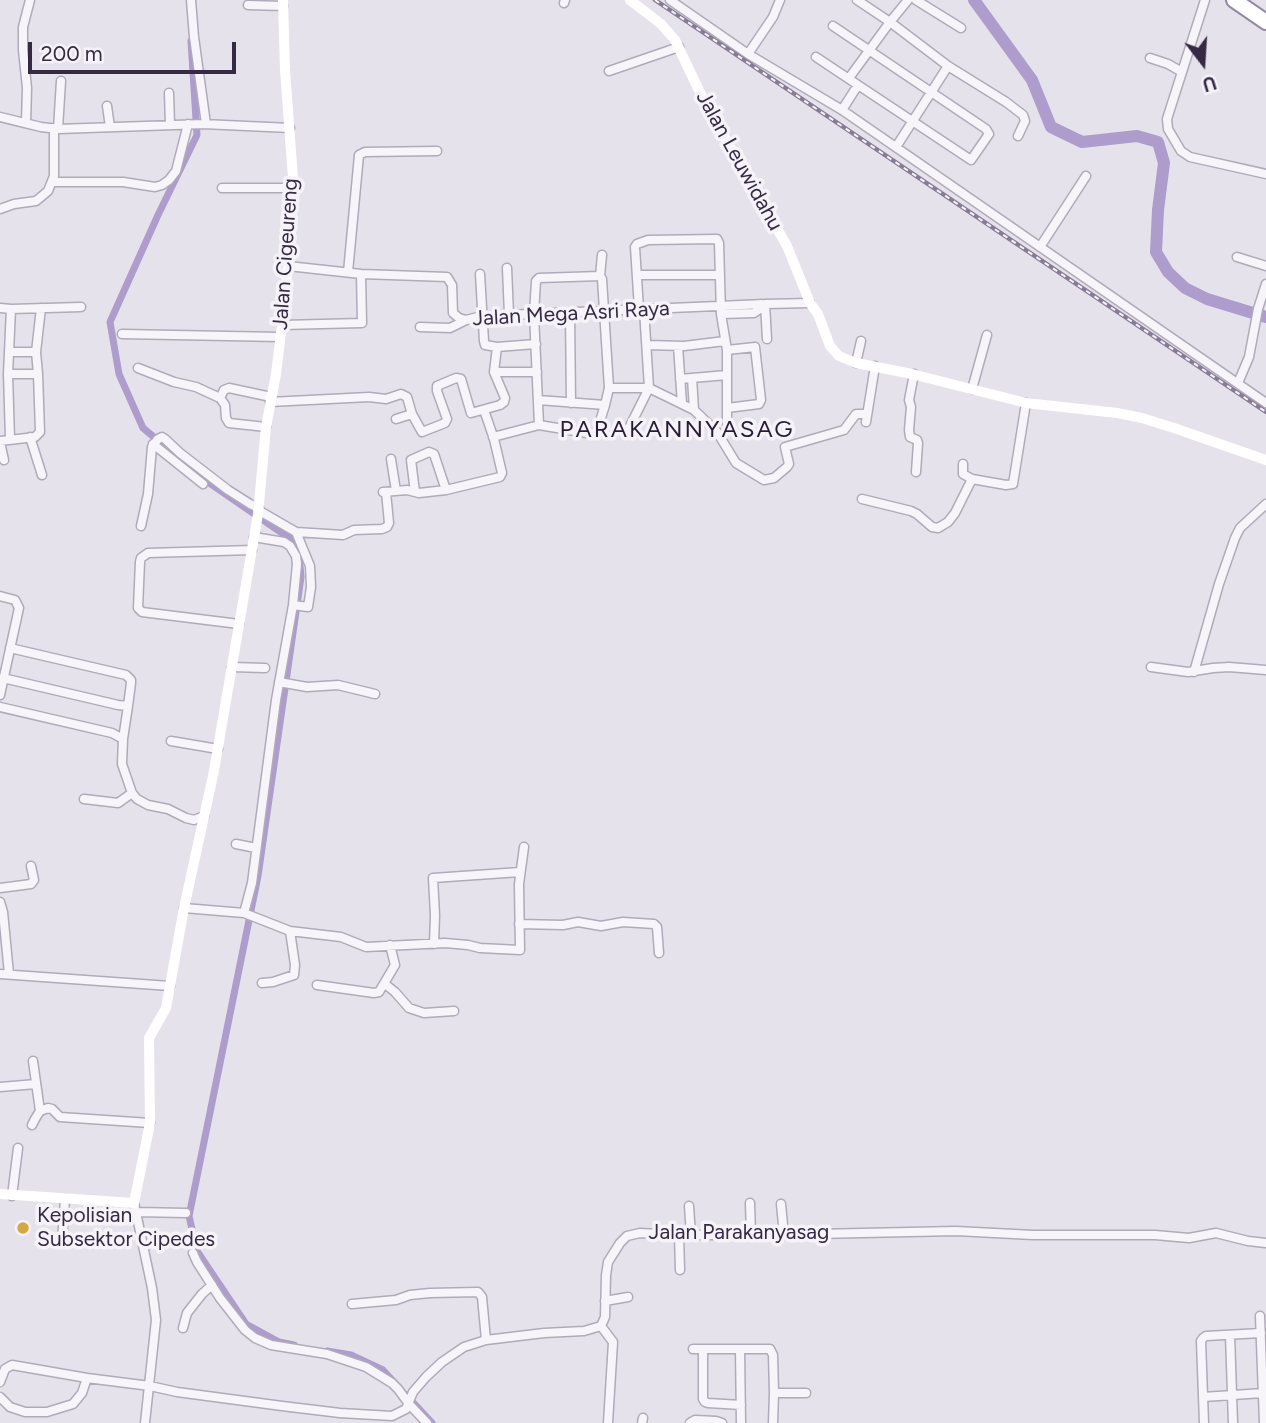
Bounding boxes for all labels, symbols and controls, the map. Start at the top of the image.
scale bar [32,28,240,72]
north arrow [1168,28,1238,98]
text: 200 m [41,41,103,66]
text: U [1200,71,1219,97]
street label: Jalan Leuwidahu [690,87,788,235]
street label: Jalan Cigeureng [268,177,304,331]
street label: Jalan Mega Asri Raya [472,296,670,332]
district label: PARAKANNYASAG [561,416,793,444]
place label: Kepolisian Subsektor Cipedes [37,1203,215,1253]
marker: Kepolisian Subsektor Cipedes [15,1220,31,1236]
street label: Jalan Parakanyasag [649,1220,829,1246]

